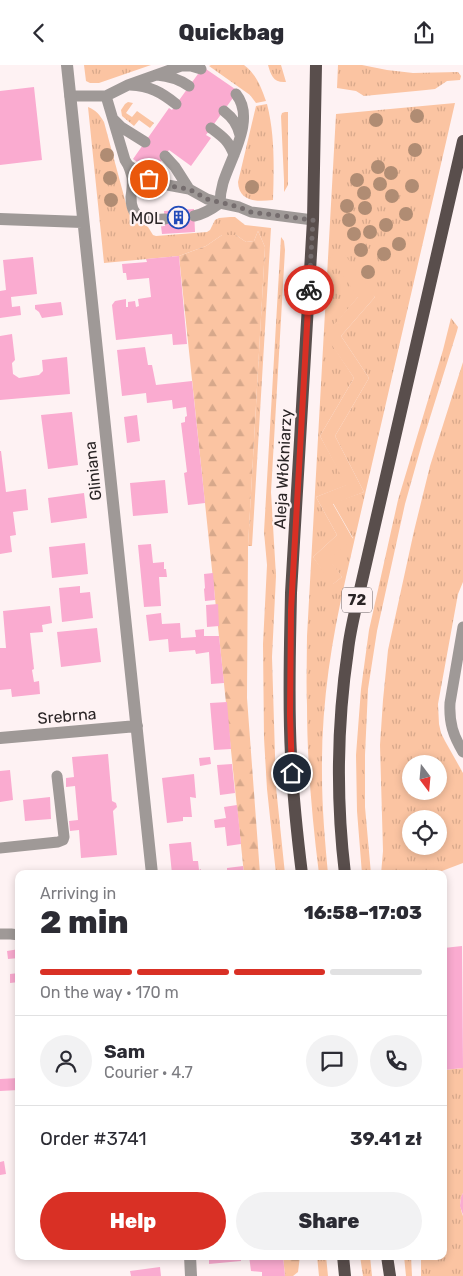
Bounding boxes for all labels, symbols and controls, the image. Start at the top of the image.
icon: back [25,19,53,47]
text: Quickbag [179,19,284,46]
icon: share [410,19,438,47]
pin [128,158,170,200]
icon: bag [135,165,163,193]
building icon: MOL [167,206,191,230]
place label: MOL [130,209,163,228]
courier [284,265,334,315]
icon: bike [295,276,323,304]
street label: Aleja Włókniarzy [270,408,296,530]
street label: Gliniana [80,440,106,502]
road number: 72 [342,587,372,613]
street label: Srebrna [37,704,97,728]
pin [271,752,313,794]
north arrow [402,755,448,800]
map controls [402,755,447,855]
icon: home [278,759,306,787]
button: locate [402,810,447,855]
text: Arriving in [40,884,116,903]
text: 16:58–17:03 [304,901,422,924]
text: 2 min [40,903,129,941]
text: On the way · 170 m [40,983,179,1002]
button: person [40,1035,92,1087]
button: chat [306,1035,358,1087]
button: phone [370,1035,422,1087]
text: Sam [104,1040,145,1063]
text: Courier · 4.7 [104,1063,193,1082]
text: Order #3741 [40,1127,147,1150]
text: 39.41 zł [350,1127,422,1150]
button: Help [40,1192,226,1250]
button: Share [236,1192,422,1250]

